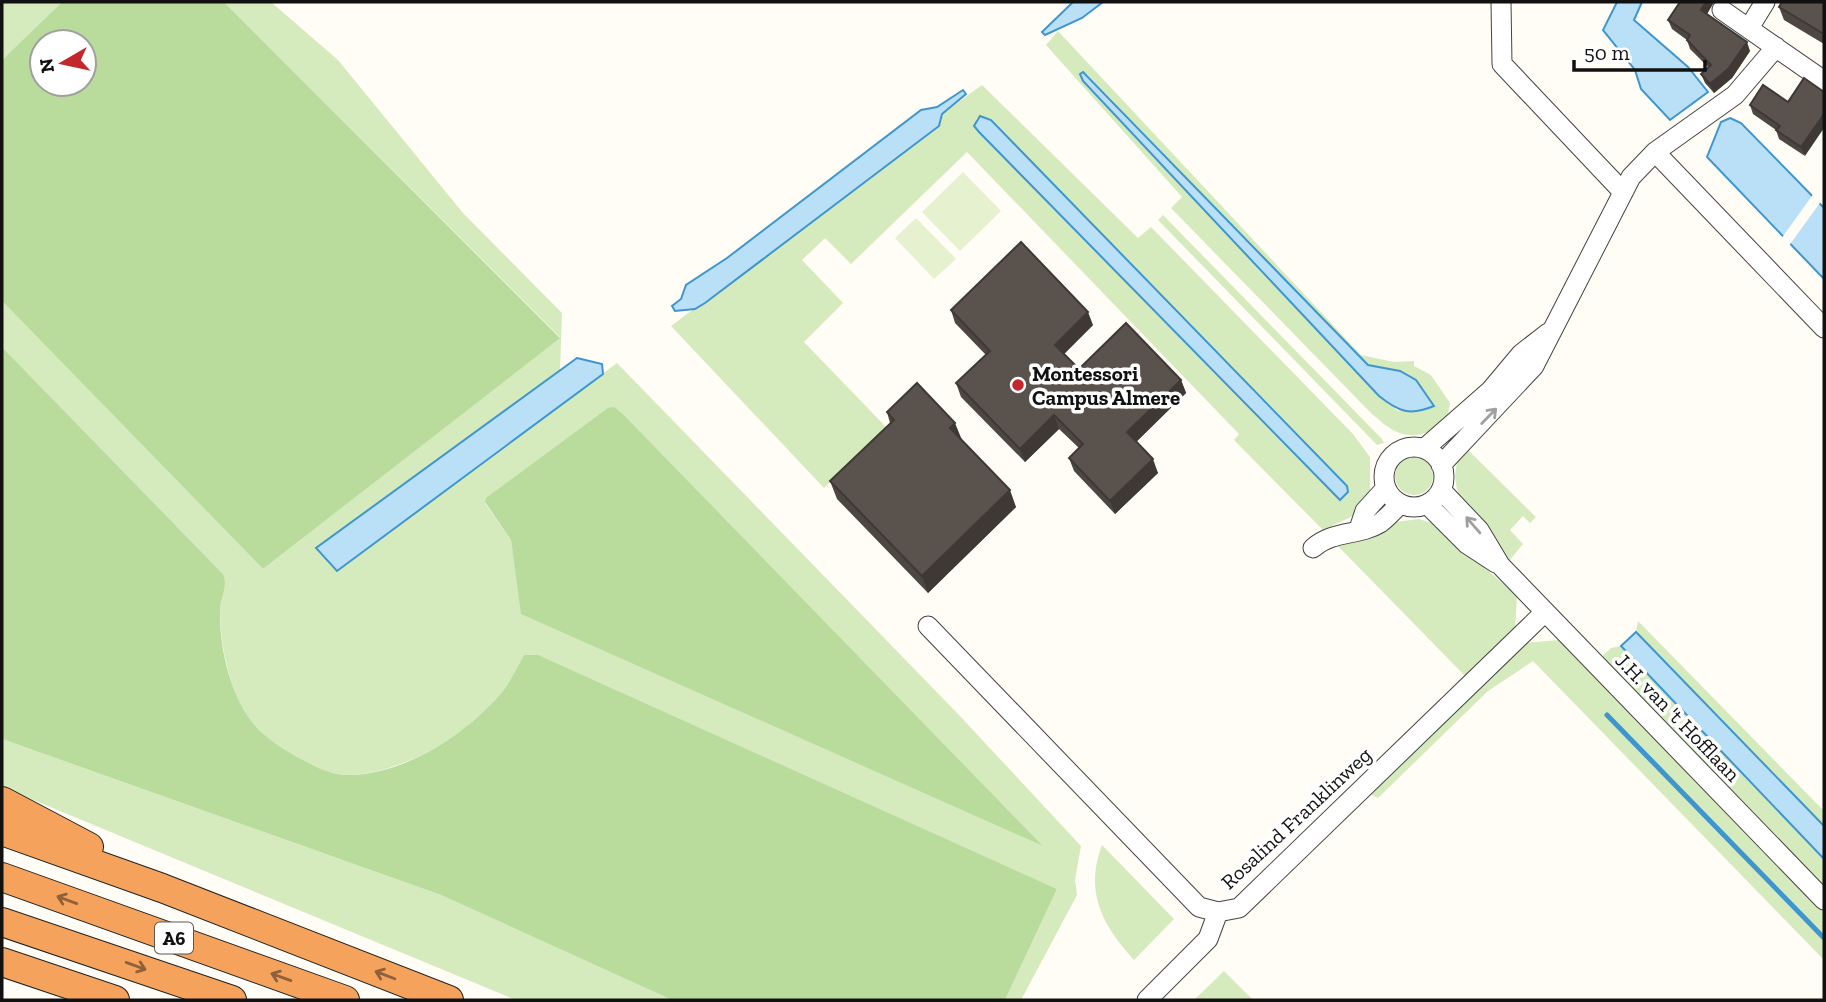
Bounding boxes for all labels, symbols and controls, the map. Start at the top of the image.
north arrow [28,28,98,98]
scale bar [1574,28,1705,72]
text: 50 m [1584,40,1630,65]
text: N [34,57,59,75]
place label: Montessori Campus Almere [1032,361,1180,410]
marker: Montessori Campus Almere [1010,377,1026,393]
one-way arrow [1481,408,1498,425]
one-way arrow [1466,517,1482,535]
street label: J.H. van 't Hofflaan [1610,648,1746,786]
street label: Rosalind Franklinweg [1216,741,1377,894]
one-way arrow [57,893,79,905]
road number: A6 [155,922,193,954]
one-way arrow [125,961,147,973]
one-way arrow [375,968,397,981]
one-way arrow [271,969,293,982]

